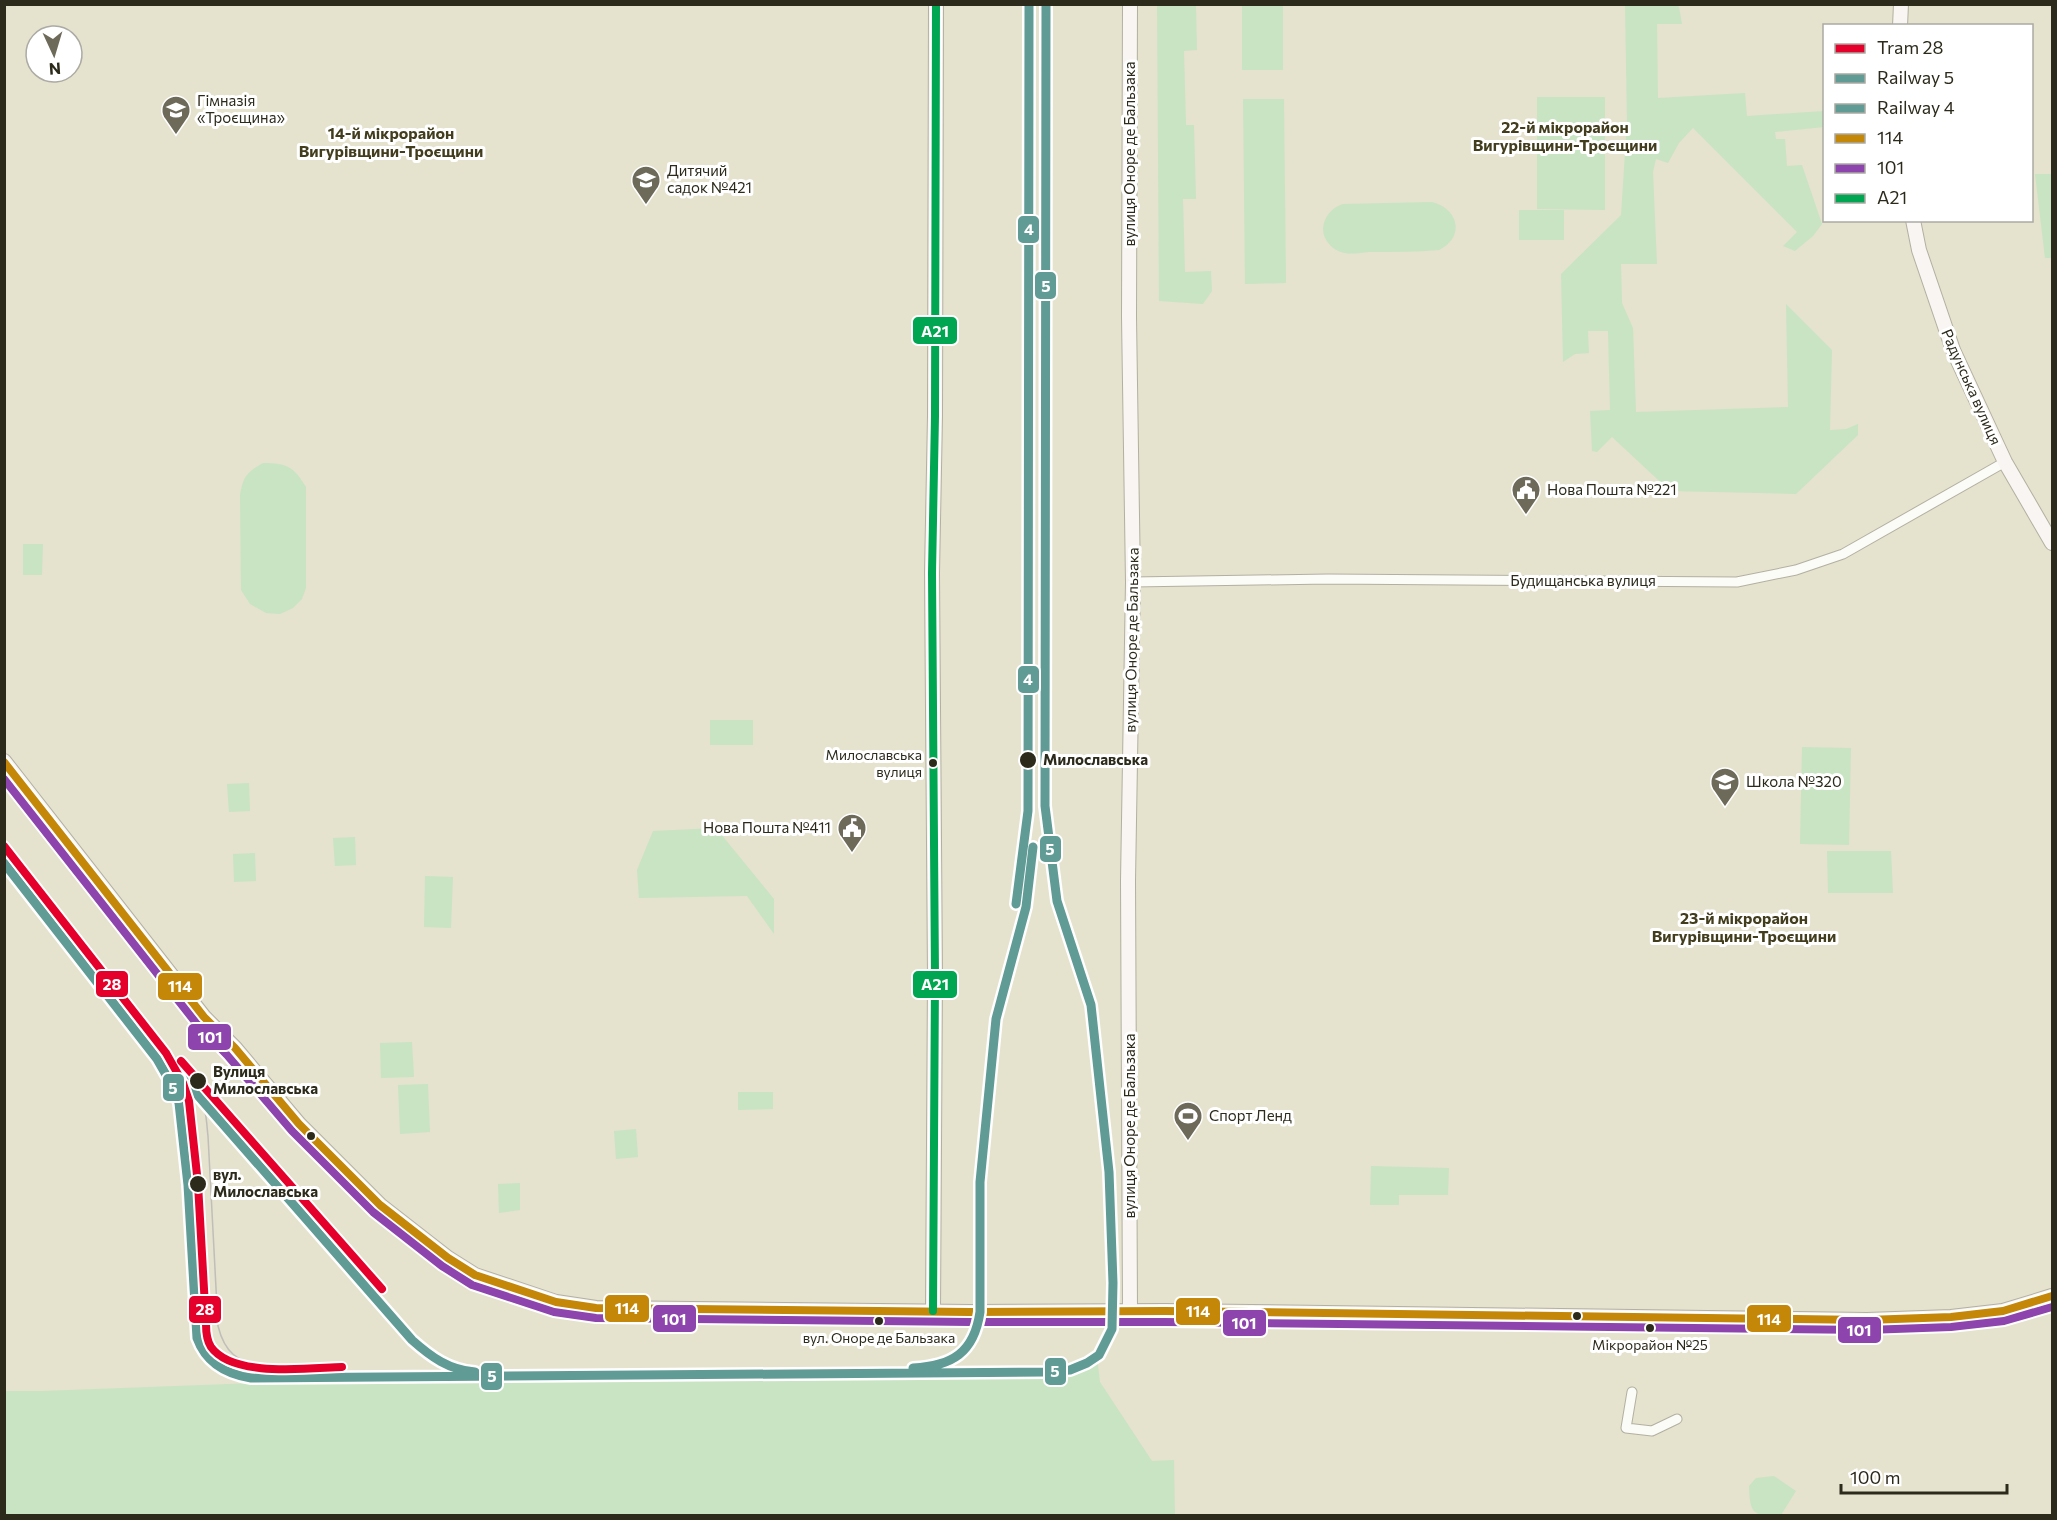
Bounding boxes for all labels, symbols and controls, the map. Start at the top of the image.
north arrow [24,24,84,84]
legend [1823,24,2033,222]
text: Tram 28 [1877,36,1944,58]
text: N [48,60,62,79]
street label: вулиця Оноре де Бальзака [1120,61,1138,247]
text: Railway 5 [1877,66,1954,88]
place label: Гімназія «Троєщина» [197,91,285,126]
school or university icon: Гімназія «Троєщина» [160,94,192,136]
text: Railway 4 [1877,96,1955,118]
district label: 22-й мікрорайон Вигурівщини-Троєщини [1473,117,1657,154]
district label: 14-й мікрорайон Вигурівщини-Троєщини [299,123,483,160]
text: 114 [1877,126,1903,148]
text: 101 [1877,156,1904,178]
place label: Дитячий садок №421 [667,161,752,196]
school or university icon: Дитячий садок №421 [630,164,662,206]
text: А21 [1877,186,1907,208]
line badge: 4 [1017,215,1040,244]
text: 4 [1024,219,1034,238]
line badge: 5 [1034,271,1057,300]
text: 5 [1041,276,1051,295]
line badge: А21 [912,316,958,345]
text: А21 [921,321,949,340]
street label: Радунська вулиця [1938,326,2006,447]
public building icon: Нова Пошта №221 [1510,474,1542,516]
place label: Нова Пошта №221 [1547,480,1677,498]
street label: вулиця Оноре де Бальзака [1120,547,1142,733]
street label: Будищанська вулиця [1510,571,1656,589]
line badge: 4 [1017,665,1040,694]
text: 4 [1023,669,1033,688]
place label: Милославська вулиця [826,746,922,780]
marker: Милославська [1018,750,1038,770]
place label: Милославська [1043,750,1148,768]
marker: Милославська вулиця [927,757,939,769]
school or university icon: Школа №320 [1709,766,1741,808]
place label: Школа №320 [1746,772,1842,790]
public building icon: Нова Пошта №411 [836,812,868,854]
place label: Нова Пошта №411 [703,818,831,836]
line badge: 5 [1039,835,1062,863]
text: 5 [1045,839,1055,858]
district label: 23-й мікрорайон Вигурівщини-Троєщини [1652,908,1836,945]
line badge: 28 [95,970,129,998]
line badge: А21 [912,970,958,999]
line badge: 114 [157,972,203,1001]
text: 28 [103,974,122,993]
text: А21 [921,974,949,993]
text: 114 [168,976,192,995]
line badge: 101 [187,1023,232,1051]
text: 101 [197,1027,223,1046]
street label: вулиця Оноре де Бальзака [1120,1033,1138,1219]
place label: Вулиця Милославська [213,1062,318,1097]
marker: Вулиця Милославська [188,1071,208,1091]
line badge: 5 [162,1073,185,1102]
text: 5 [168,1078,178,1097]
sports icon: Спорт Ленд [1172,1100,1204,1142]
place label: Спорт Ленд [1209,1106,1292,1124]
unlabelled marker [305,1130,317,1142]
place label: вул. Милославська [213,1165,318,1200]
marker: вул. Милославська [188,1174,208,1194]
line badge: 114 [604,1294,650,1323]
line badge: 28 [188,1295,222,1324]
line badge: 114 [1175,1297,1221,1326]
text: 114 [615,1298,639,1317]
text: 28 [196,1299,215,1318]
text: 114 [1186,1301,1210,1320]
line badge: 101 [652,1304,697,1333]
line badge: 114 [1746,1304,1792,1333]
text: 101 [661,1309,687,1328]
line badge: 101 [1222,1309,1267,1337]
text: 114 [1757,1309,1781,1328]
unlabelled marker [1571,1310,1583,1322]
text: 101 [1231,1313,1257,1332]
marker: вул. Оноре де Бальзака [873,1315,885,1327]
line badge: 101 [1837,1316,1882,1344]
text: 101 [1846,1320,1872,1339]
marker: Мікрорайон №25 [1644,1322,1656,1334]
place label: вул. Оноре де Бальзака [803,1329,955,1346]
place label: Мікрорайон №25 [1592,1336,1708,1353]
line badge: 5 [1044,1357,1067,1386]
text: 5 [1050,1361,1060,1380]
line badge: 5 [480,1362,503,1391]
text: 5 [487,1366,497,1385]
scale bar [1841,1457,2008,1495]
text: 100 m [1850,1466,1900,1488]

